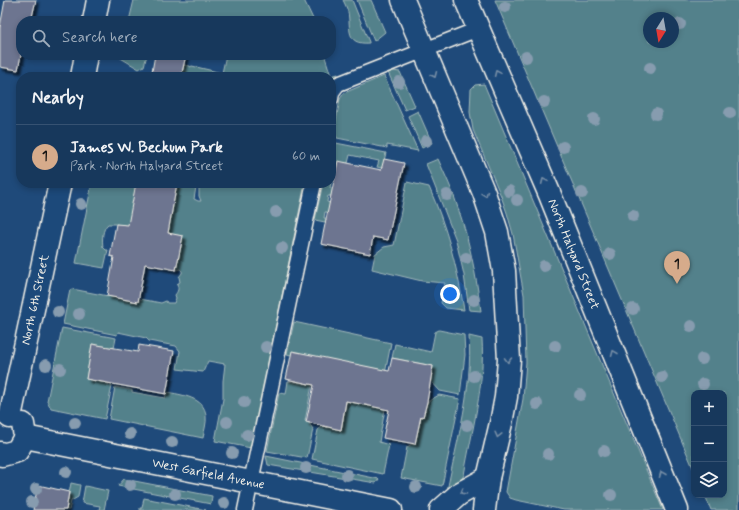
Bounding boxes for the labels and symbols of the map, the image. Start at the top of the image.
north arrow [643,12,679,48]
one-way arrow [429,70,437,78]
one-way arrow [494,70,502,78]
one-way arrow [541,177,549,185]
one-way arrow [480,191,488,198]
street label: North Halyard Street [544,196,604,312]
pin: 1 [664,251,690,284]
street label: North 6th Street [17,252,53,346]
your location [440,284,460,304]
one-way arrow [610,350,618,357]
one-way arrow [504,357,512,363]
one-way arrow [495,432,503,438]
street label: West Garfield Avenue [151,454,266,493]
one-way arrow [659,470,667,478]
one-way arrow [460,487,467,495]

